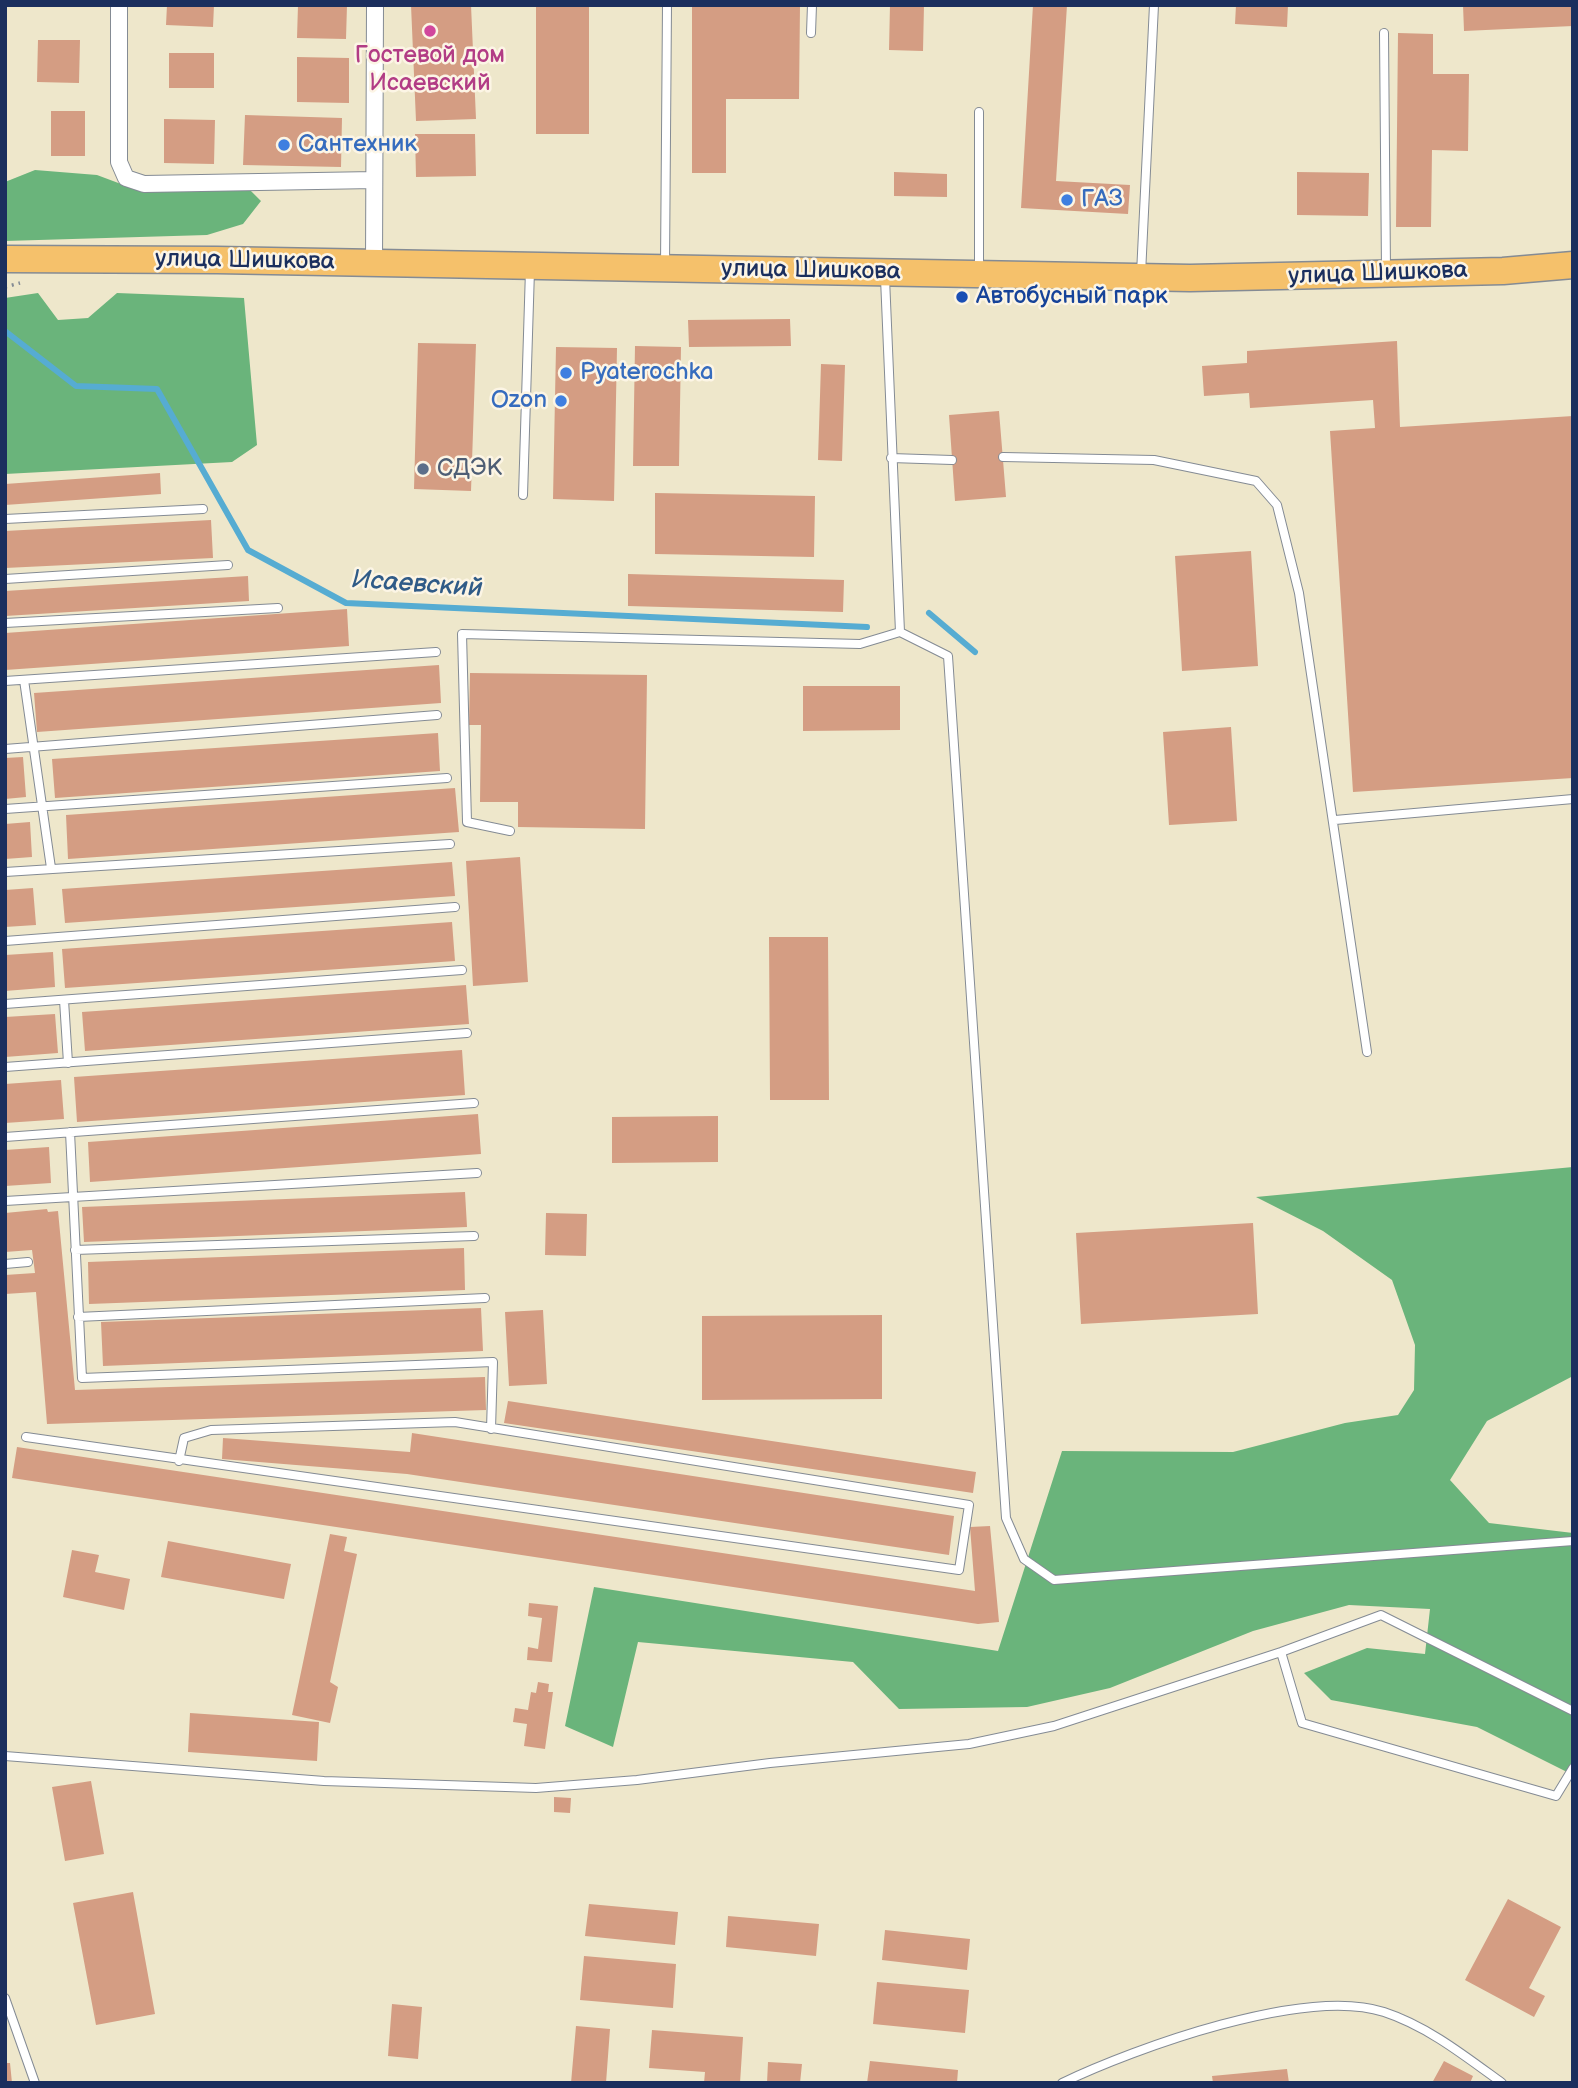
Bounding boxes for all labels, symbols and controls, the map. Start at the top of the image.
marker: Гостевой дом Исаевский [422,23,438,39]
place label: Гостевой дом Исаевский [355,42,505,98]
place label: Сантехник [298,131,417,159]
marker: Сантехник [276,137,292,153]
place label: ГАЗ [1081,186,1123,214]
marker: ГАЗ [1059,192,1075,208]
street label: улица Шишкова [155,245,335,277]
street label: улица Шишкова [721,255,901,287]
street label: улица Шишкова [1288,256,1468,292]
place label: Автобусный парк [976,283,1168,311]
marker: Автобусный парк [954,289,970,305]
place label: Pyaterochka [580,359,714,387]
marker: Pyaterochka [558,365,574,381]
place label: Ozon [491,387,547,415]
marker: Ozon [553,393,569,409]
place label: СДЭК [437,455,502,483]
marker: СДЭК [415,461,431,477]
water label: Исаевский [350,565,484,605]

